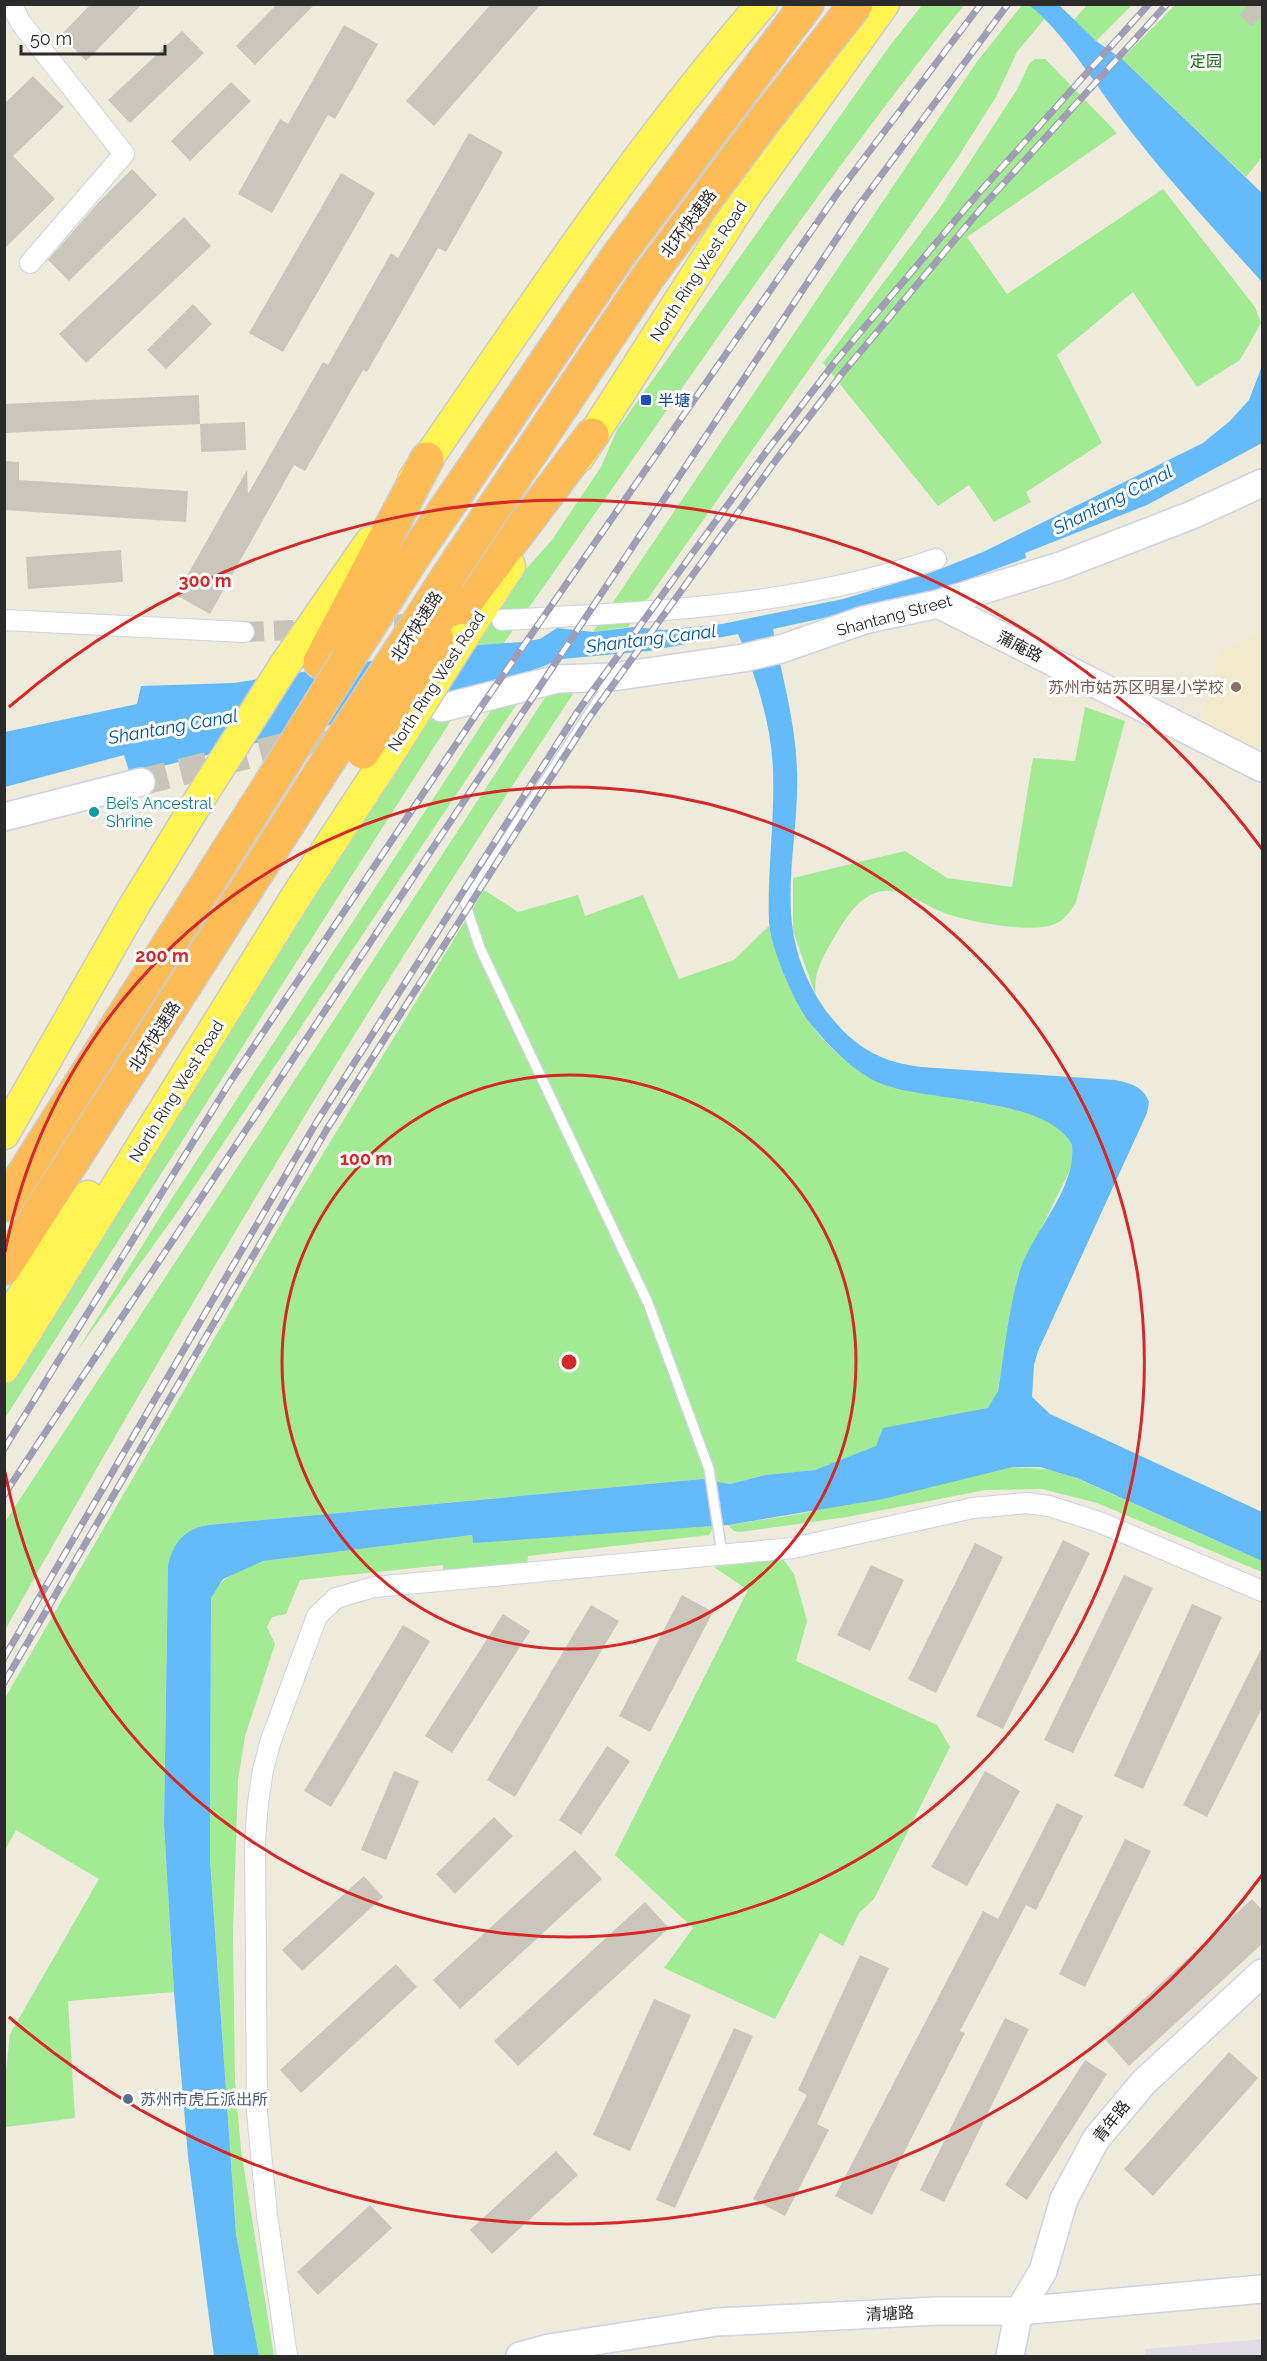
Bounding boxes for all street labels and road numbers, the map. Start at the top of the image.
street label: 北环快速路 [657,186,720,261]
street label: North Ring West Road [646,198,751,345]
street label: 北环快速路 [387,588,446,665]
street label: Shantang Street [834,591,955,640]
street label: North Ring West Road [384,608,489,755]
street label: 蒲庵路 [994,627,1045,666]
street label: 北环快速路 [125,998,184,1075]
street label: North Ring West Road [125,1017,228,1166]
street label: 青年路 [1089,2097,1134,2146]
street label: 清塘路 [866,2303,914,2324]

